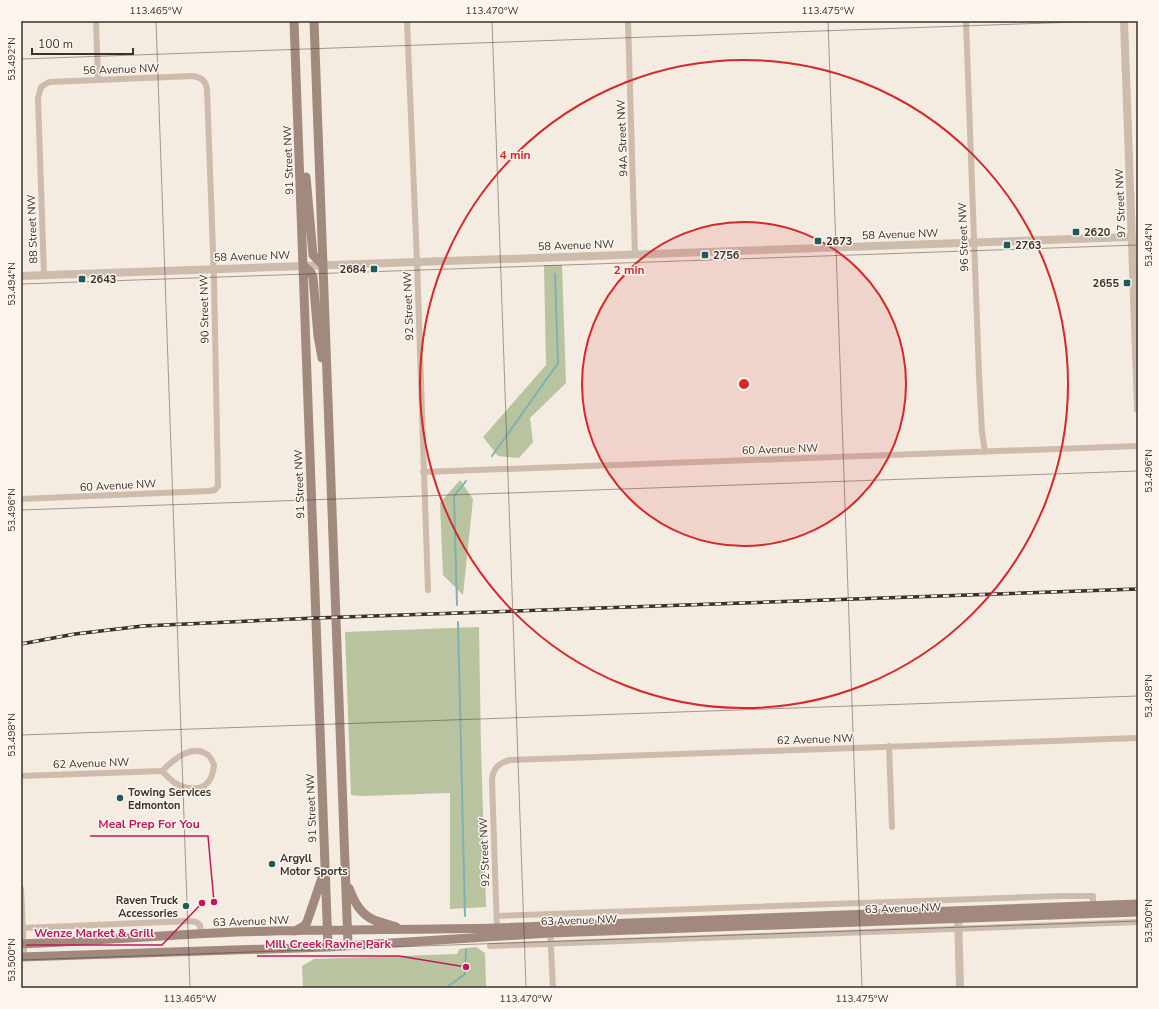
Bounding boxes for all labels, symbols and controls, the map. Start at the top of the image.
text: 113.465°W [129,4,183,18]
text: 113.470°W [465,4,519,18]
text: 113.475°W [801,4,855,18]
scale bar [32,30,133,56]
text: 100 m [38,36,73,52]
text: 53.492°N [5,37,19,81]
street label: 56 Avenue NW [83,61,160,78]
street label: 94A Street NW [614,99,631,177]
street label: 91 Street NW [280,125,297,195]
text: 4 min [499,147,531,163]
street label: 97 Street NW [1112,168,1129,238]
street label: 88 Street NW [24,194,41,264]
street label: 96 Street NW [955,202,972,272]
text: 53.494°N [1142,223,1156,267]
place label: 2620 [1084,225,1111,240]
street label: 58 Avenue NW [862,226,939,243]
marker: 2620 [1071,227,1081,237]
place label: 2673 [826,234,852,249]
marker: 2673 [813,236,823,246]
street label: 58 Avenue NW [538,237,615,254]
place label: 2763 [1015,238,1041,253]
marker: 2763 [1002,240,1012,250]
street label: 58 Avenue NW [214,248,291,265]
place label: 2756 [713,248,740,263]
marker: 2756 [700,250,710,260]
text: 53.494°N [5,262,19,306]
place label: 2684 [340,262,366,277]
text: 2 min [613,262,645,278]
marker: 2684 [369,264,379,274]
street label: 92 Street NW [400,271,417,341]
place label: 2643 [90,272,116,287]
marker: 2643 [77,274,87,284]
street label: 90 Street NW [196,274,213,344]
place label: 2655 [1093,276,1119,291]
marker: 2655 [1122,278,1132,288]
centre of rings [737,377,751,391]
street label: 60 Avenue NW [742,441,819,458]
street label: 91 Street NW [291,449,308,519]
text: 53.496°N [1142,449,1156,493]
street label: 60 Avenue NW [79,476,157,495]
text: 53.496°N [5,488,19,532]
text: 53.498°N [1142,674,1156,718]
text: 53.498°N [5,713,19,757]
street label: 62 Avenue NW [777,731,854,748]
street label: 62 Avenue NW [53,755,130,772]
street label: 91 Street NW [303,773,320,843]
place label: Towing Services Edmonton [128,785,211,813]
marker: Towing Services Edmonton [115,793,125,803]
callout: Meal Prep For You [90,812,208,836]
text: Meal Prep For You [98,816,200,832]
street label: 92 Street NW [476,817,493,887]
place label: Argyll Motor Sports [280,851,348,879]
marker: Argyll Motor Sports [267,859,277,869]
place label: Raven Truck Accessories [116,893,179,921]
text: 53.500°N [1142,899,1156,943]
street label: 63 Avenue NW [865,900,942,917]
marker: Raven Truck Accessories [181,901,191,911]
street label: 63 Avenue NW [541,912,618,929]
street label: 63 Avenue NW [213,913,290,930]
callout: Wenze Market & Grill [26,921,162,945]
text: Wenze Market & Grill [34,925,154,941]
callout: Mill Creek Ravine Park [257,932,399,956]
text: Mill Creek Ravine Park [265,936,392,952]
text: 53.500°N [5,938,19,982]
text: 113.465°W [163,992,217,1006]
text: 113.470°W [499,992,553,1006]
text: 113.475°W [835,992,889,1006]

